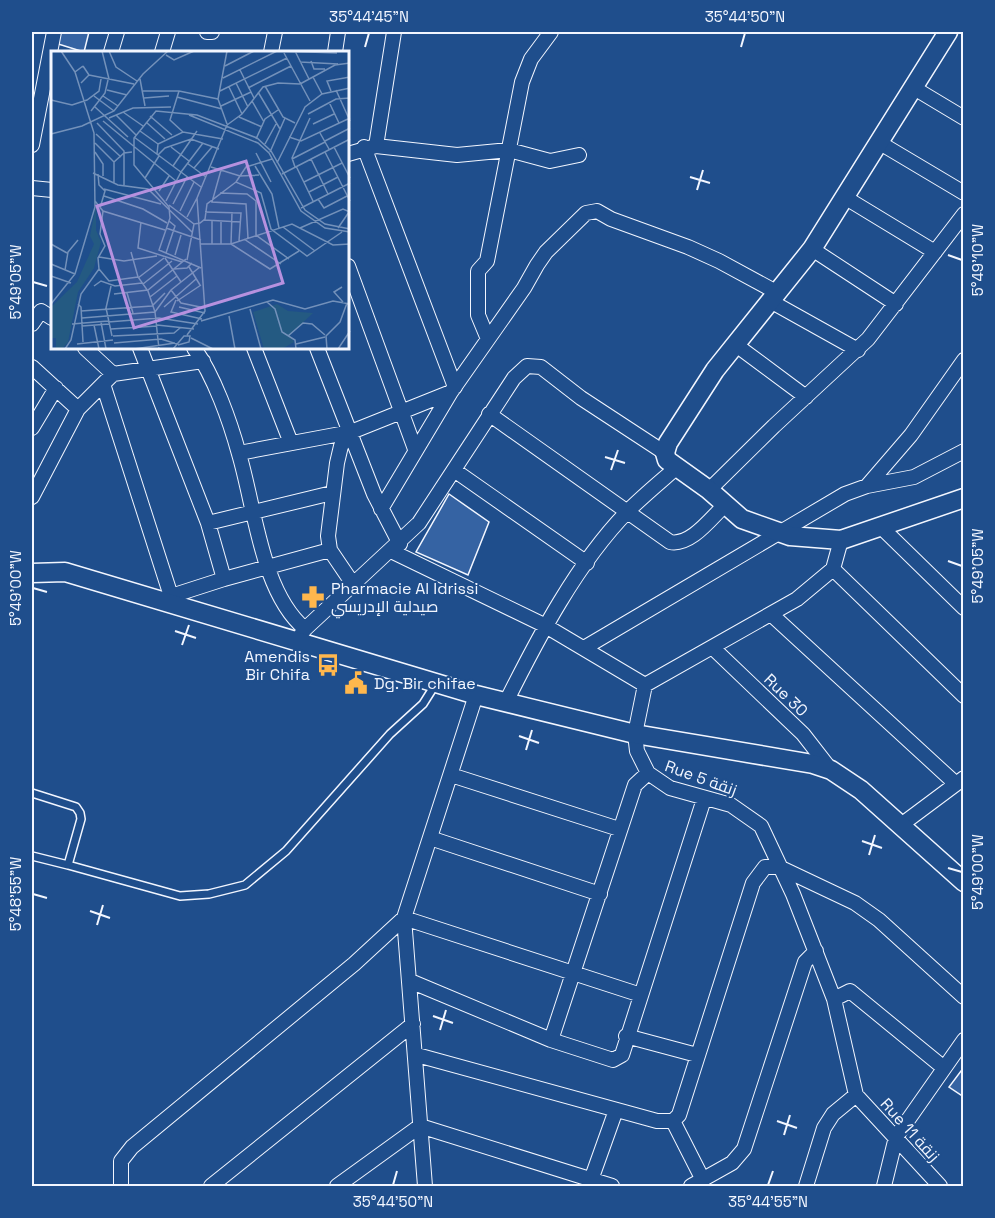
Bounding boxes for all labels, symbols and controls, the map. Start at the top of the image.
text: 35°44'45"N [329,7,409,26]
text: 35°44'50"N [705,7,785,26]
inset map [51,51,350,350]
text: 5°49'10"W [968,224,987,296]
text: 5°49'05"W [6,244,25,320]
text: 5°49'05"W [968,528,987,604]
text: 5°49'00"W [6,550,25,626]
place label: Pharmacie Al Idrissi صيدلية الإدريسي [331,578,478,619]
pharmacy icon: Pharmacie Al Idrissi صيدلية الإدريسي [300,584,326,610]
place label: Amendis Bir Chifa [244,646,310,685]
bus stop icon: Amendis Bir Chifa [315,652,341,678]
street label: Rue 30 [759,669,813,721]
public building icon: Dg. Bir chifae [343,670,369,696]
place label: Dg. Bir chifae [374,673,476,694]
street label: Rue 5 زنقة [662,755,740,801]
text: 5°49'00"W [968,834,987,910]
text: 5°48'55"W [6,857,25,931]
street label: Rue 11 زنقة [876,1094,944,1166]
text: 35°44'50"N [353,1192,433,1211]
text: 35°44'55"N [728,1192,808,1211]

